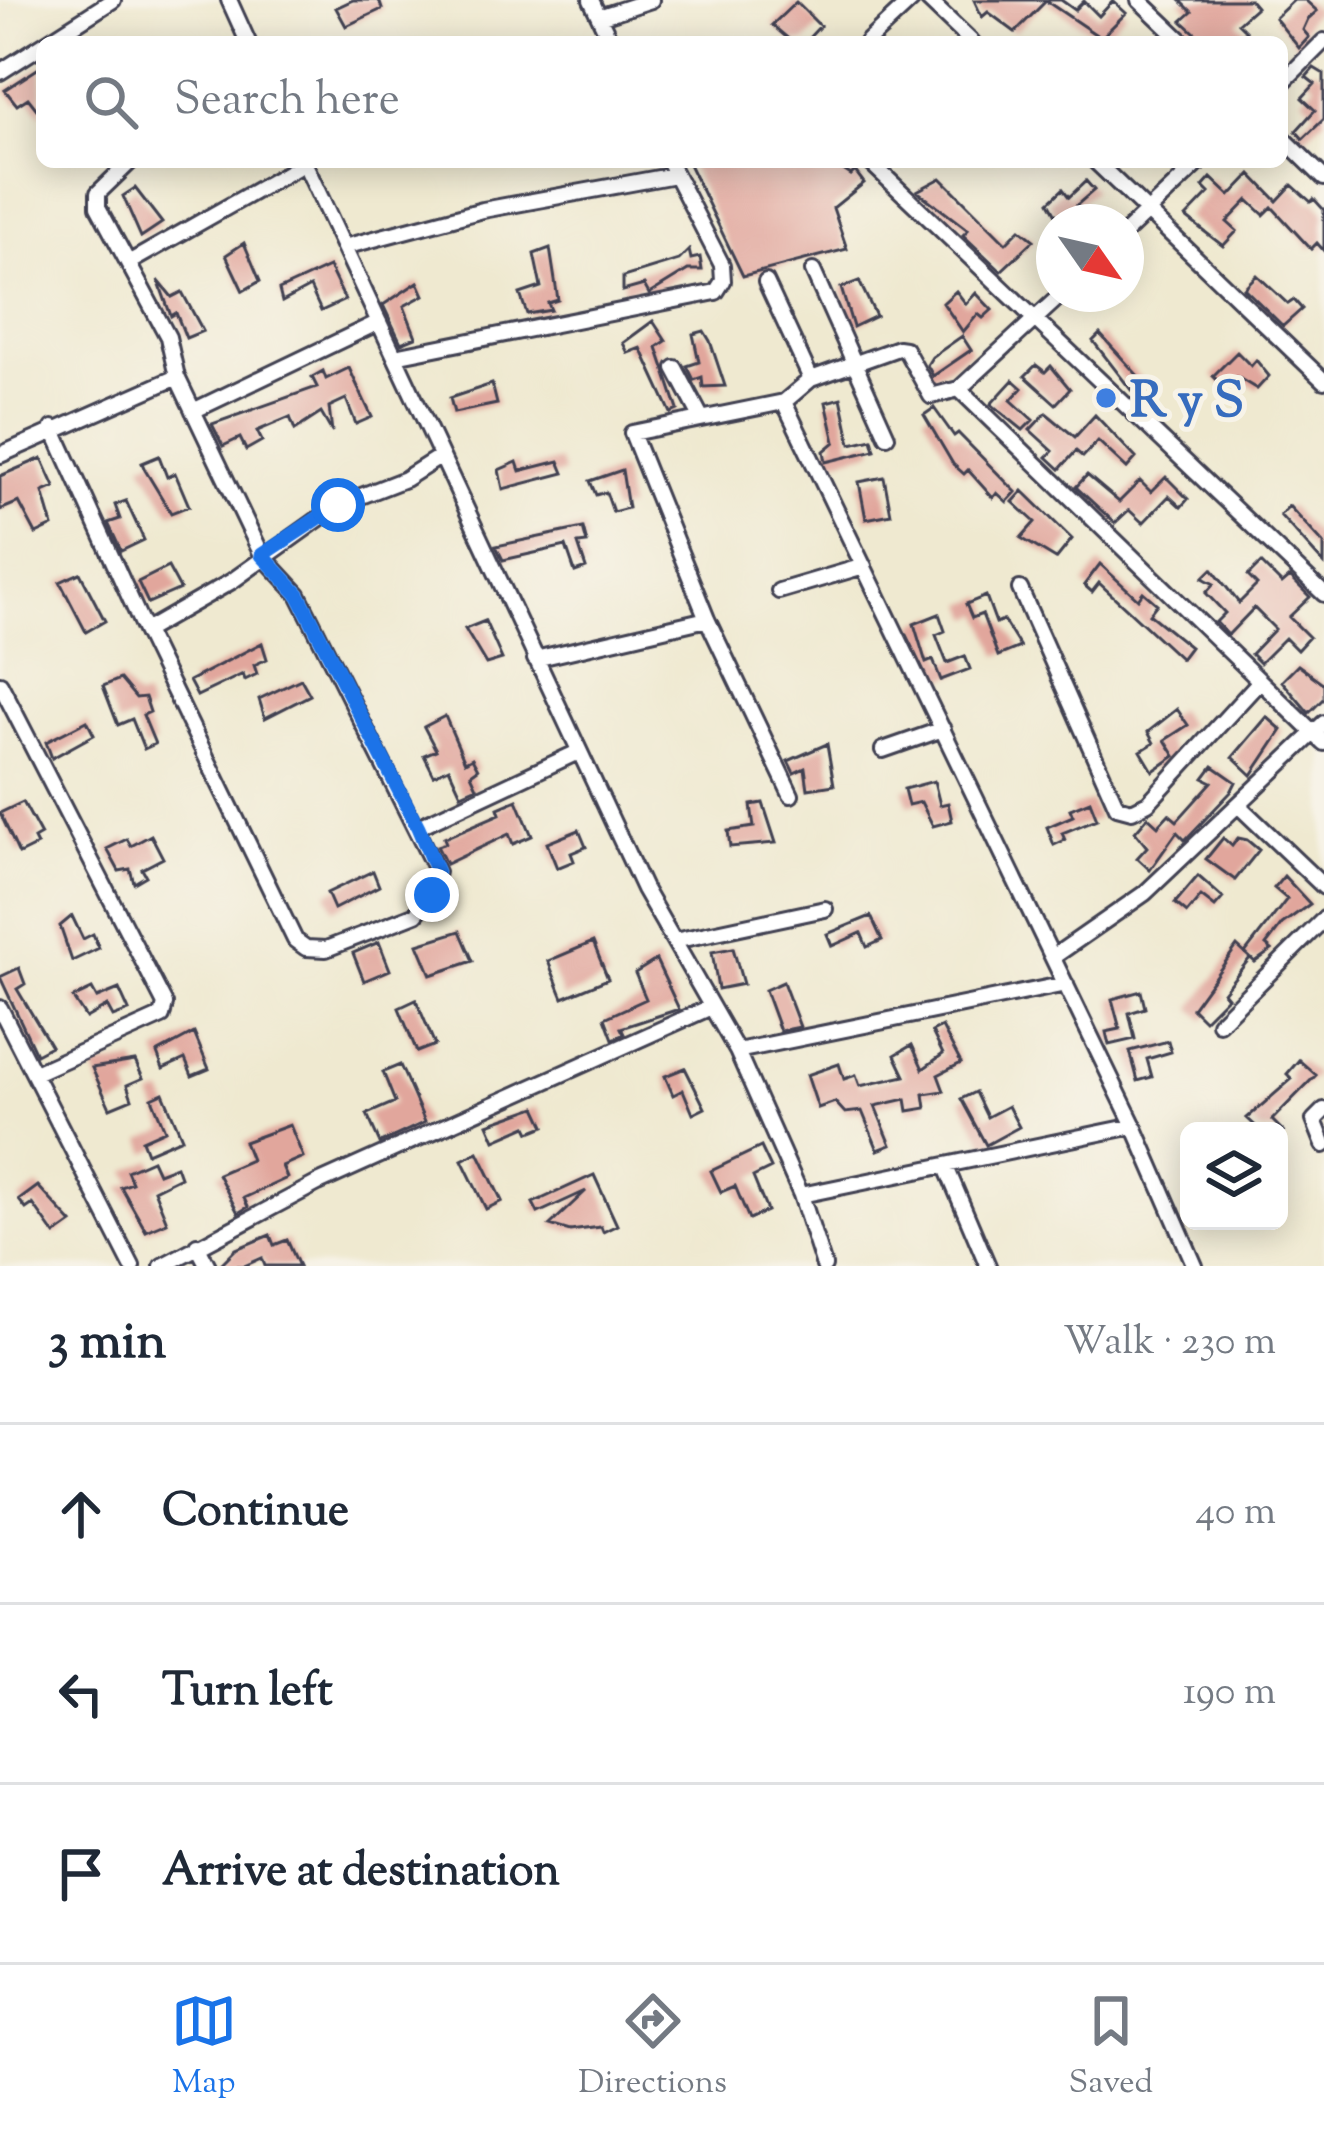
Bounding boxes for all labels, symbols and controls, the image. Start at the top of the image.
search box [36,36,1288,168]
icon: search [78,69,144,135]
text: Search here [174,70,400,135]
north arrow [1036,204,1144,312]
place label: R y S [1130,367,1244,440]
marker: R y S [1093,385,1119,411]
route start [311,478,365,532]
route end [405,868,459,922]
map controls [1180,1122,1288,1230]
button: layers [1180,1122,1288,1230]
text: 3 min [48,1308,166,1381]
text: Walk · 230 m [1063,1316,1276,1372]
icon: ahead [48,1481,114,1547]
text: Continue [162,1481,349,1546]
text: 40 m [1196,1486,1276,1542]
icon: left [48,1661,114,1727]
text: Turn left [162,1661,333,1726]
text: 190 m [1183,1666,1276,1722]
icon: arrive [48,1841,114,1907]
text: Arrive at destination [162,1841,560,1906]
tab: Map [171,1988,237,2108]
tab: Directions [578,1988,727,2108]
tab: Saved [1069,1988,1153,2108]

